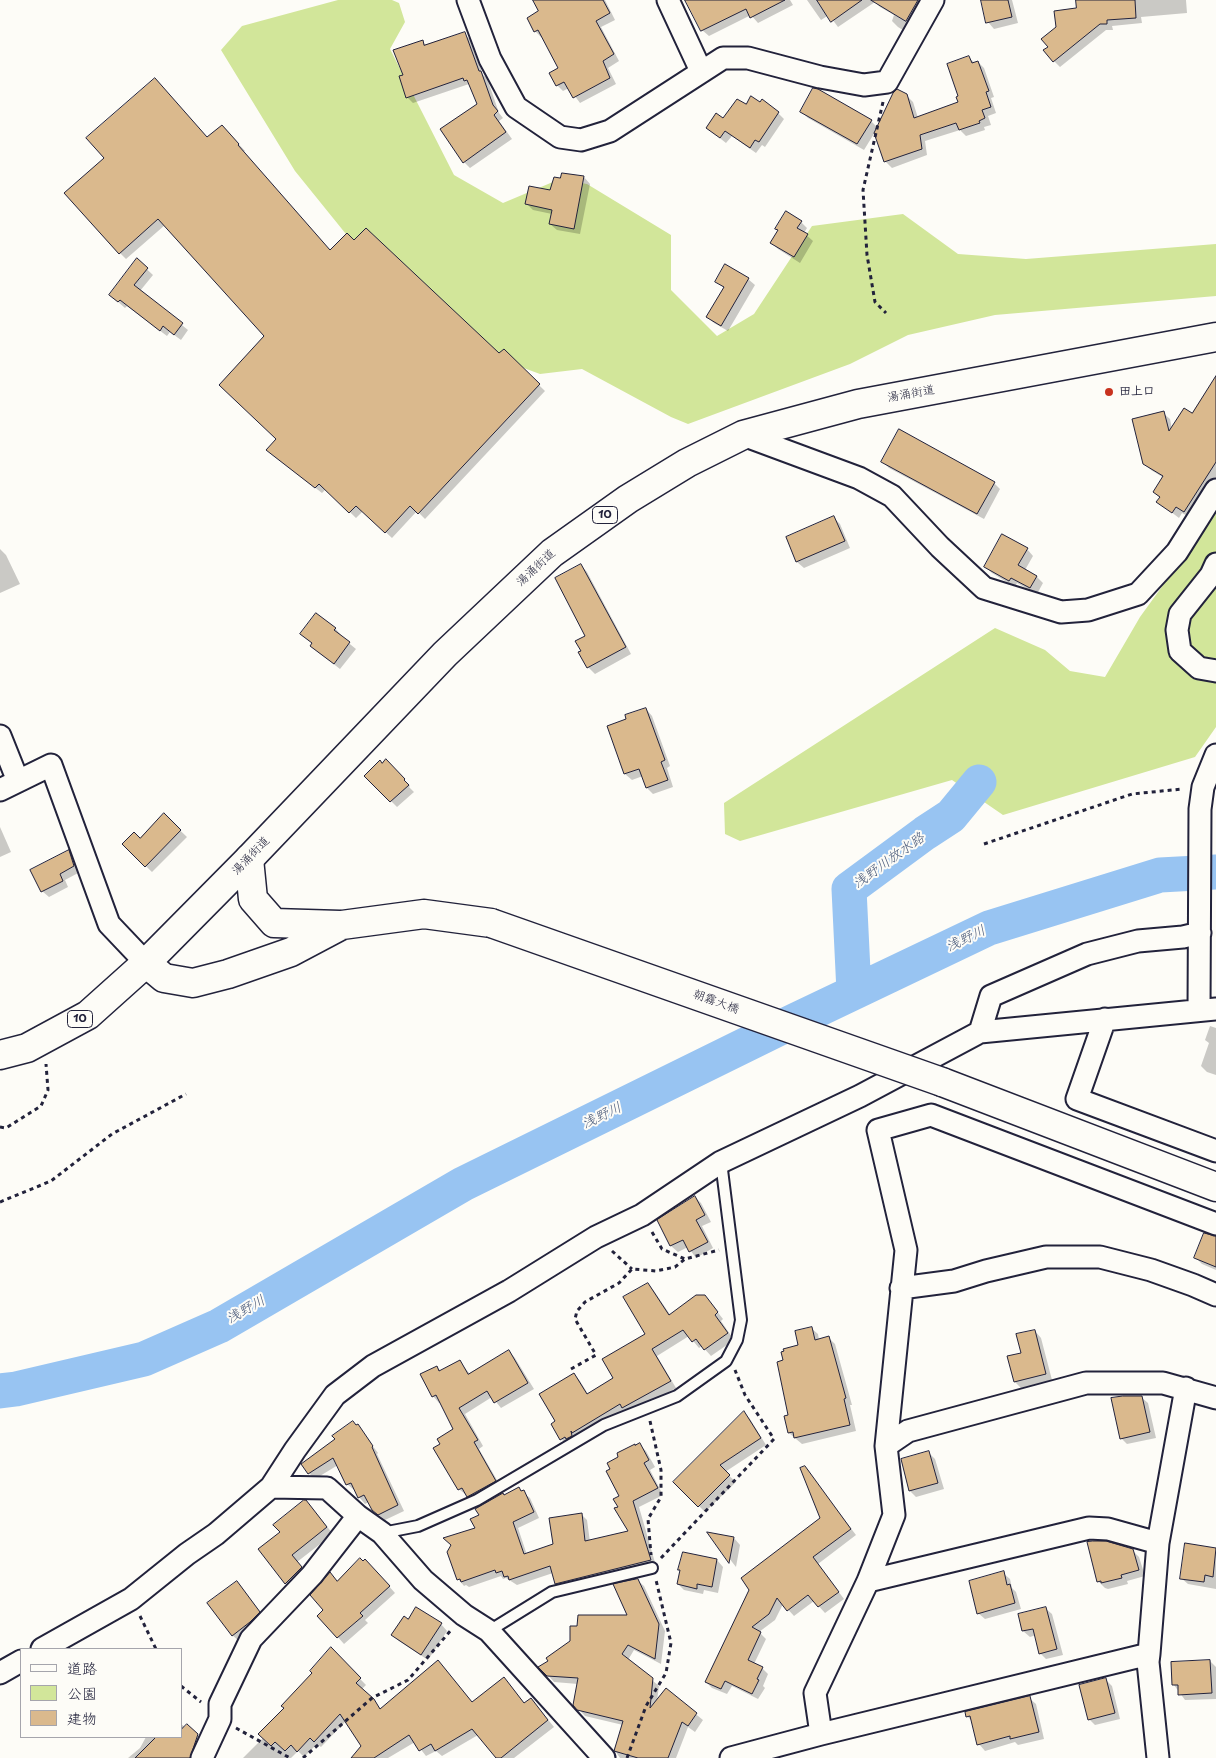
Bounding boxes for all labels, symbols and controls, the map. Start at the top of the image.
street label: 湯涌街道 [886,383,936,405]
place label: 田上口 [1119,385,1155,399]
marker: 田上口 [1103,386,1115,398]
road number: 10 [592,506,618,524]
street label: 湯涌街道 [514,546,558,590]
water label: 浅野川放水路 [850,830,928,892]
street label: 湯涌街道 [229,834,273,878]
water label: 浅野川 [943,922,989,956]
street label: 朝霧大橋 [691,987,741,1017]
road number: 10 [68,1011,92,1028]
water label: 浅野川 [579,1099,625,1133]
water label: 浅野川 [224,1292,268,1328]
legend [20,1648,182,1738]
text: 道路 [67,1656,97,1679]
text: 公園 [67,1681,97,1704]
text: 建物 [67,1706,97,1729]

